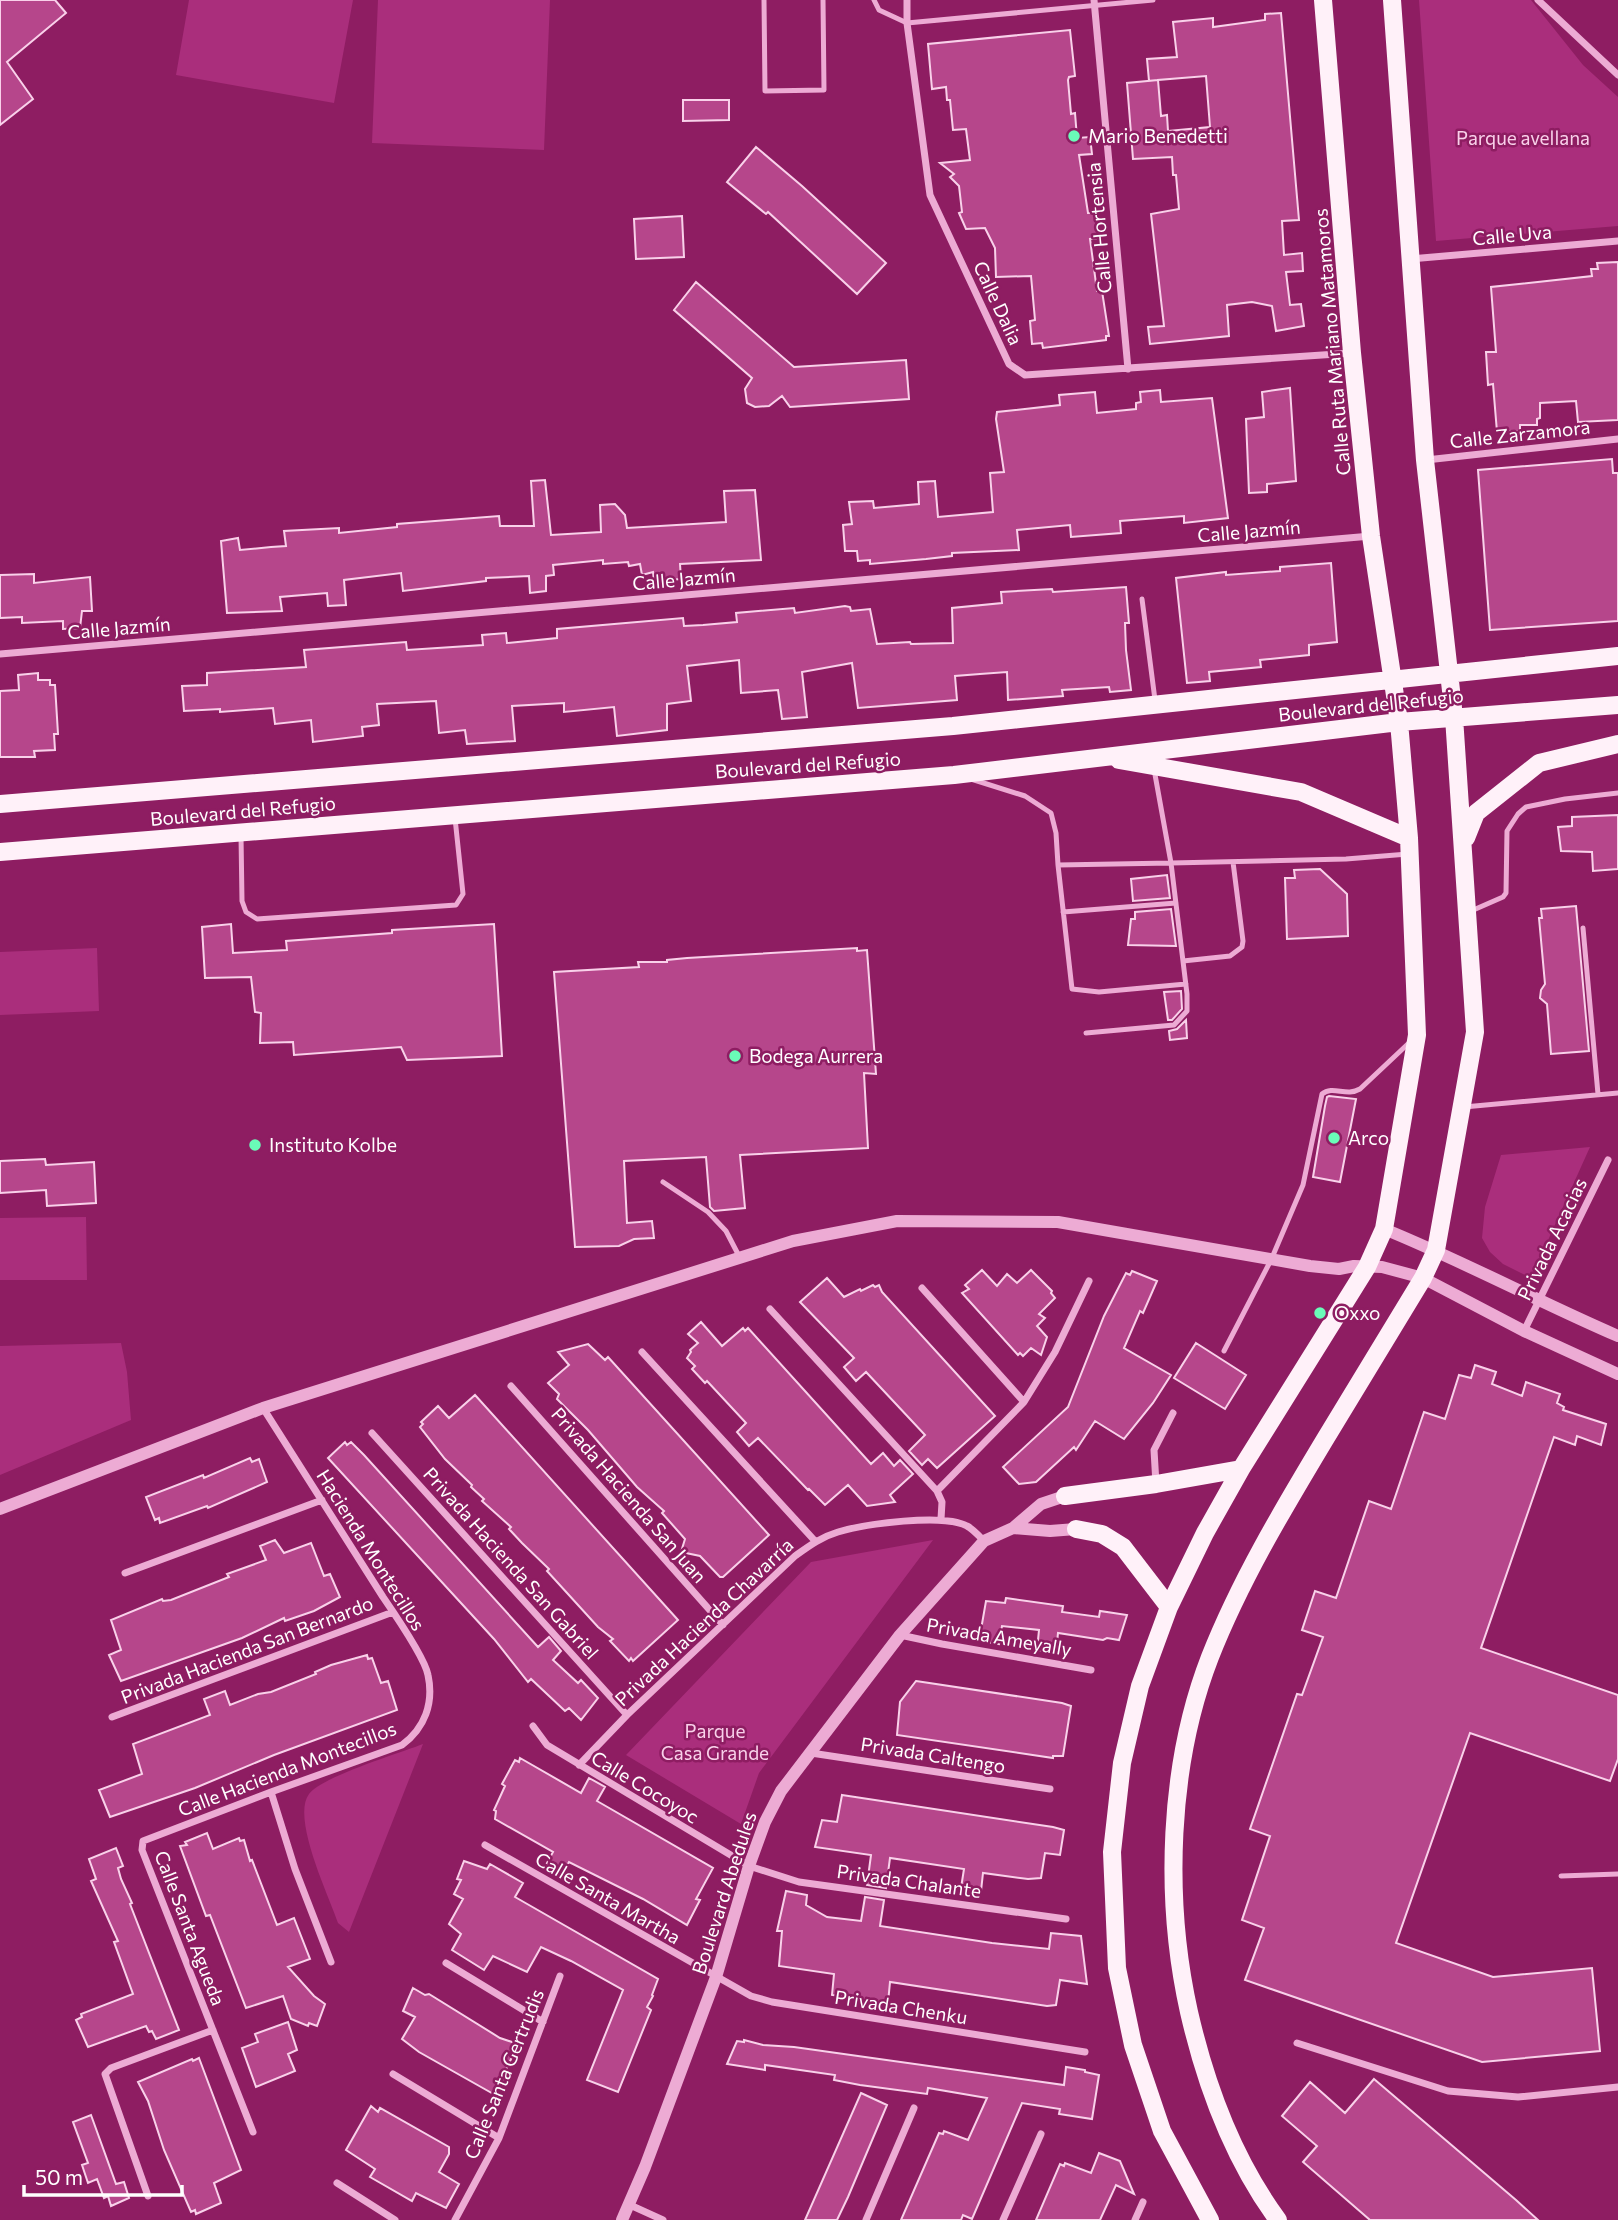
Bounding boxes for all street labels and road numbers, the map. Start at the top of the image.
street label: Calle Hortensia [1081,162,1116,295]
street label: Calle Ruta Mariano Matamoros [1308,208,1355,476]
street label: Calle Uva [1471,220,1553,249]
street label: Calle Dalia [969,257,1028,348]
street label: Calle Zarzamora [1449,415,1591,452]
street label: Calle Jazmín [1196,515,1302,546]
street label: Calle Jazmín [631,563,737,594]
street label: Calle Jazmín [66,612,172,643]
street label: Boulevard del Refugio [1277,683,1465,726]
street label: Boulevard del Refugio [714,747,902,782]
street label: Boulevard del Refugio [149,791,337,830]
street label: Privada Acacias [1512,1174,1591,1304]
street label: Privada Hacienda San Juan [547,1402,712,1587]
street label: Privada Hacienda San Gabriel [419,1462,604,1663]
street label: Hacienda Montecillos [312,1465,430,1635]
street label: Privada Hacienda Chavarría [610,1533,798,1710]
street label: Privada Hacienda San Bernardo [117,1591,376,1708]
street label: Privada Ameyally [925,1612,1074,1661]
street label: Calle Hacienda Montecillos [174,1716,399,1821]
street label: Privada Caltengo [859,1732,1007,1777]
street label: Calle Cocoyoc [587,1745,703,1828]
street label: Boulevard Abedules [686,1809,761,1977]
street label: Calle Santa Agueda [150,1847,231,2009]
street label: Calle Santa Martha [532,1847,685,1948]
street label: Privada Chalante [835,1859,983,1902]
street label: Calle Santa Gertrudis [459,1985,548,2162]
street label: Privada Chenku [833,1985,969,2028]

